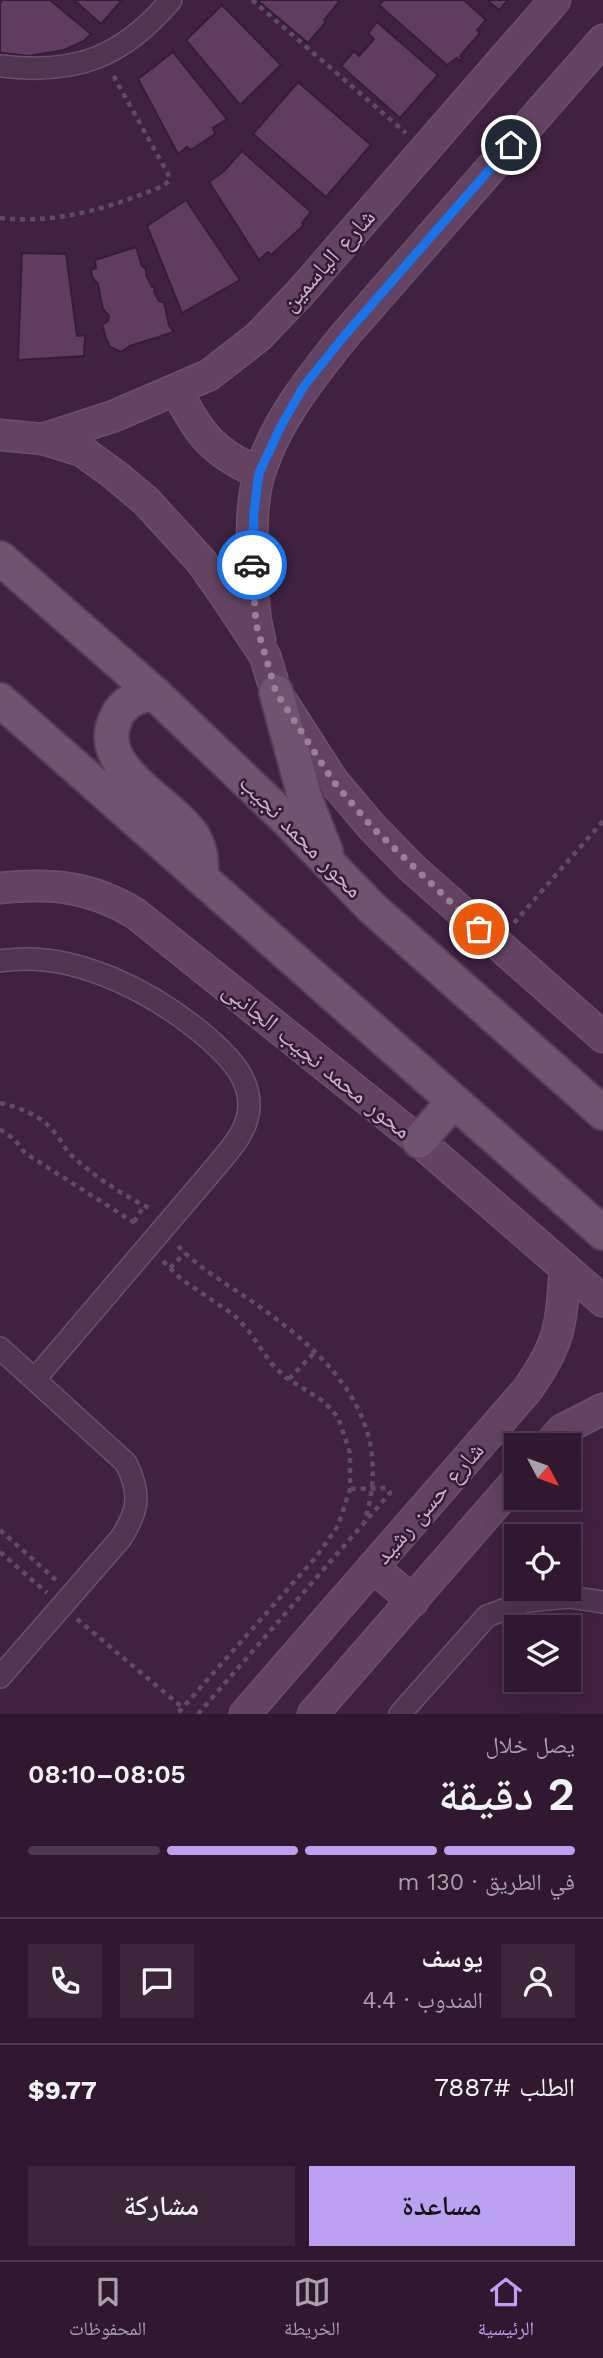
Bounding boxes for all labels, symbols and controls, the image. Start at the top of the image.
pin [481,115,541,175]
icon: home [492,126,530,164]
street label: شارع الياسمين [275,203,382,317]
courier [217,530,287,600]
icon: car [233,546,271,584]
street label: محور محمد نجيب [234,769,368,903]
pin [449,899,509,959]
icon: bag [460,910,498,948]
street label: محور محمد نجيب الجانبى [217,975,417,1145]
north arrow [504,1433,581,1510]
map controls [504,1433,581,1692]
street label: شارع حسن رشيد [368,1436,490,1570]
button: locate [504,1524,581,1601]
button: layers [504,1615,581,1692]
text: يصل خلال [485,1732,575,1759]
text: 08:05–08:10 [28,1759,186,1789]
text: 2 دقيقة [438,1767,575,1821]
text: في الطريق · 130 m [398,1869,575,1896]
text: يوسف [422,1943,483,1973]
button: phone [28,1944,102,2018]
button: chat [120,1944,194,2018]
button: person [501,1944,575,2018]
text: المندوب · 4.4 [362,1987,483,2014]
text: الطلب #7887 [434,2072,575,2102]
text: $9.77 [28,2075,97,2105]
button: مشاركة [28,2166,295,2246]
button: مساعدة [309,2166,575,2246]
tab: المحفوظات [69,2273,146,2347]
tab: الخريطة [284,2273,340,2347]
tab: الرئيسية [478,2273,534,2347]

